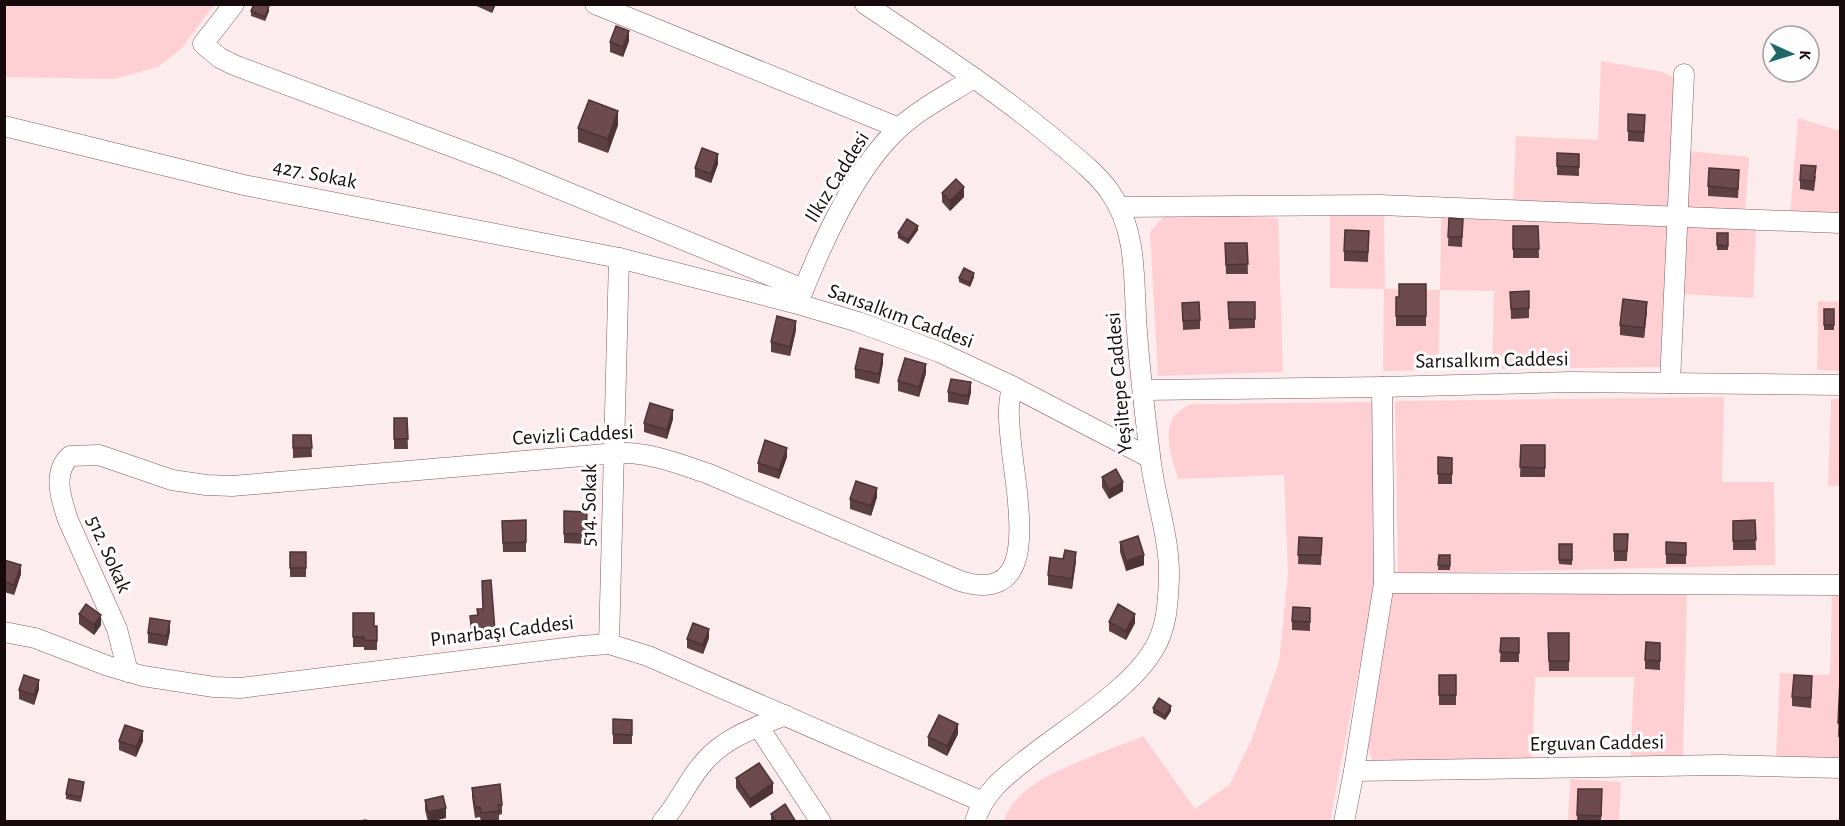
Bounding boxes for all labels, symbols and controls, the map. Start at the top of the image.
north arrow [1761,24,1821,84]
text: K [1797,50,1813,61]
street label: Ilkız Caddesi [801,128,873,226]
street label: 427. Sokak [271,156,359,192]
street label: Sarısalkım Caddesi [825,280,977,352]
street label: Yeşiltepe Caddesi [1102,311,1136,455]
street label: Sarısalkım Caddesi [1415,348,1569,372]
street label: Cevizli Caddesi [512,421,634,449]
street label: 514. Sokak [578,463,600,546]
street label: 512. Sokak [83,512,135,596]
street label: Pınarbaşı Caddesi [429,612,575,650]
street label: Erguvan Caddesi [1530,731,1664,755]

